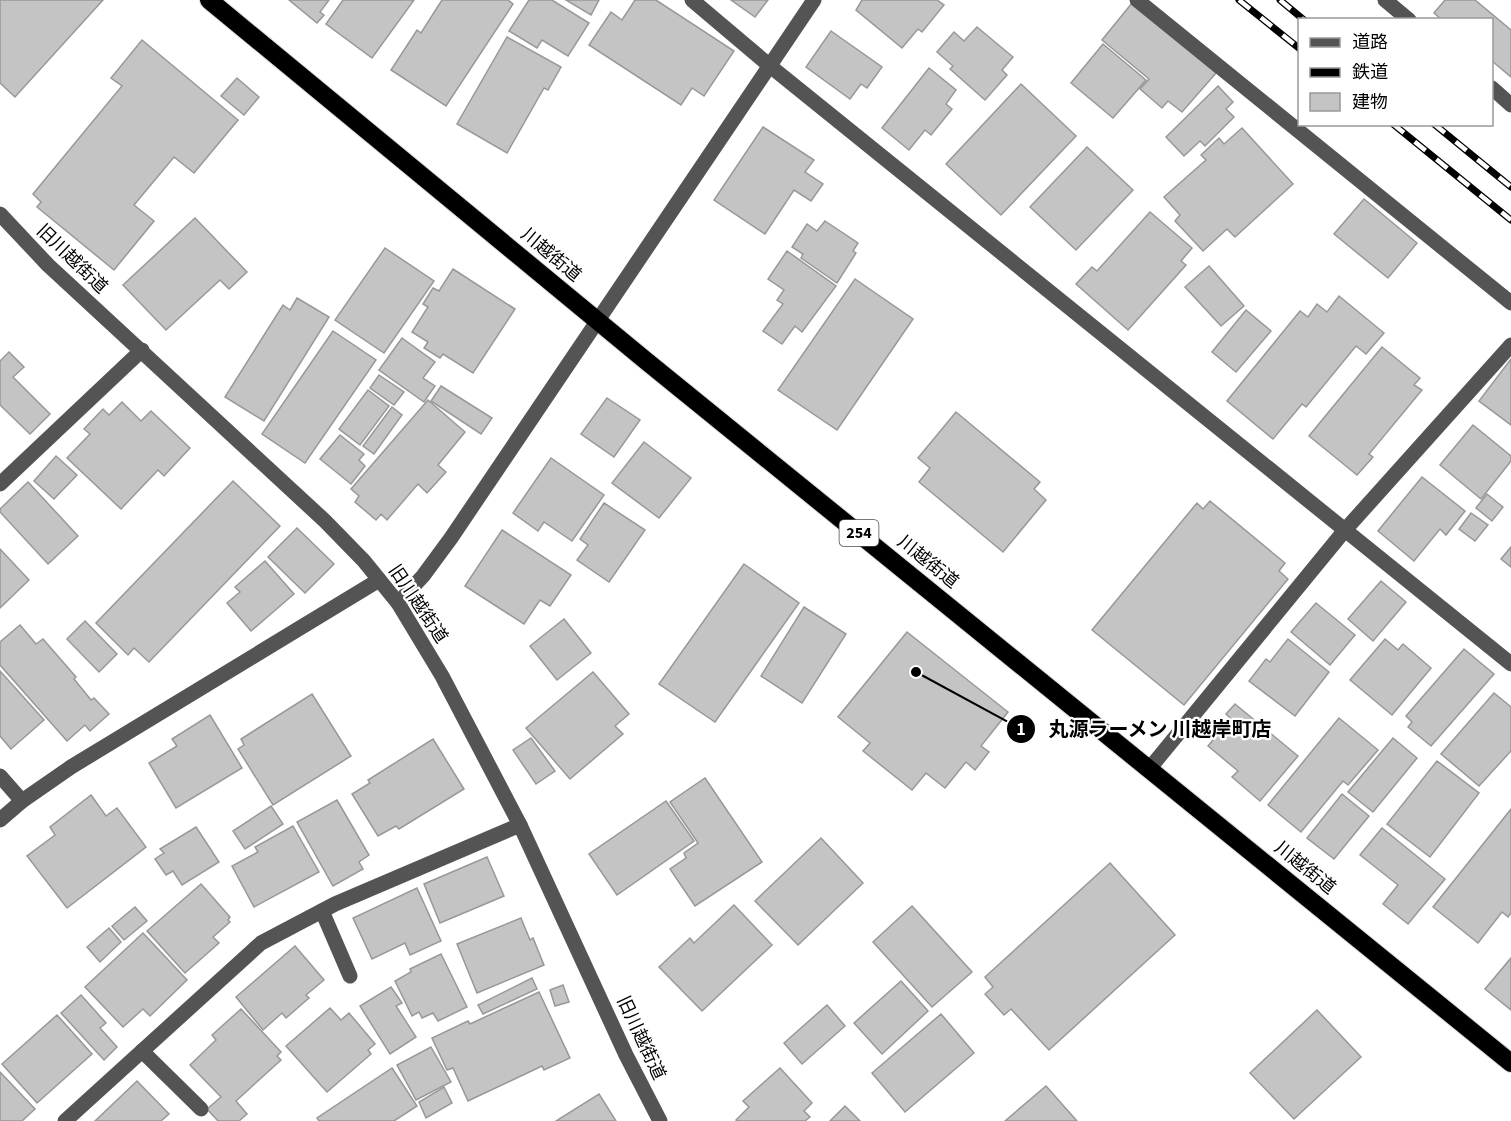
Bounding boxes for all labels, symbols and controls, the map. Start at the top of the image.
legend [1298,18,1493,126]
text: 道路 [1352,30,1388,55]
text: 鉄道 [1352,60,1388,85]
text: 建物 [1352,90,1388,115]
street label: 旧川越街道 [31,219,113,299]
street label: 川越街道 [515,222,587,288]
road number: 254 [840,520,878,546]
street label: 川越街道 [892,530,964,594]
street label: 旧川越街道 [382,560,454,648]
callout: 丸源ラーメン 川越岸町店 [1006,710,1284,748]
text: 丸源ラーメン 川越岸町店 [1048,716,1272,744]
text: 1 [1016,717,1026,742]
street label: 川越街道 [1269,836,1341,900]
street label: 旧川越街道 [611,992,671,1084]

